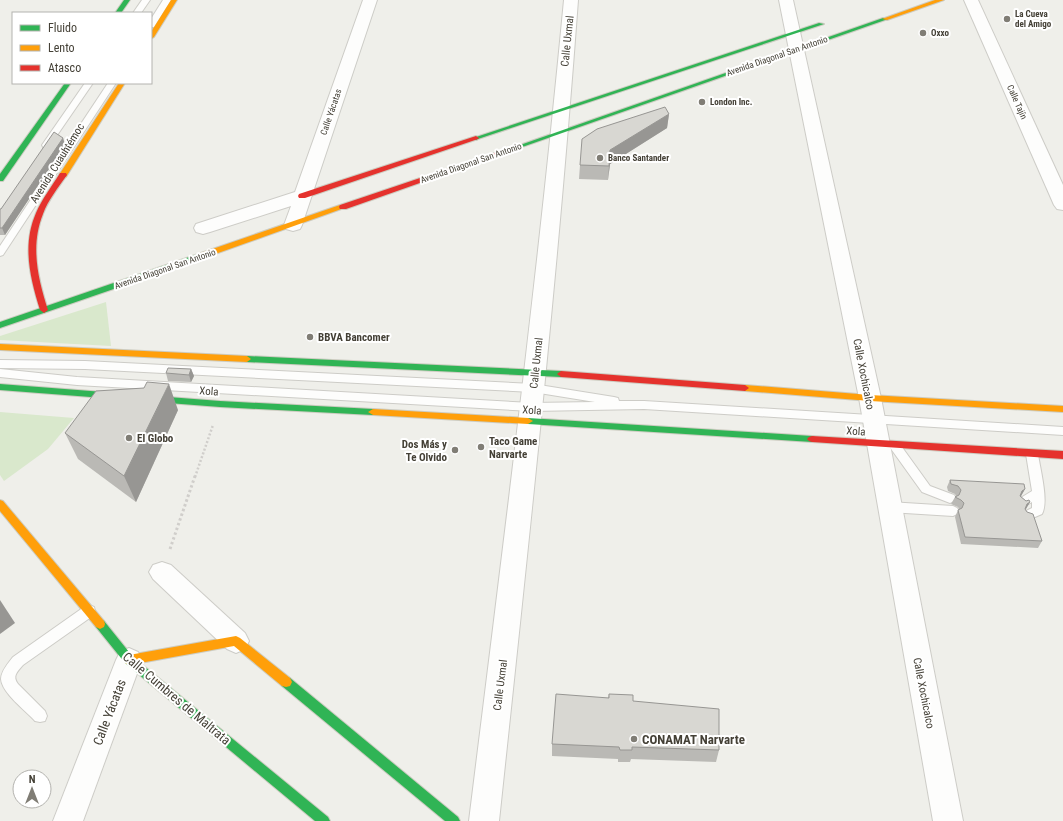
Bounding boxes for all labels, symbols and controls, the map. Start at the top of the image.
place label: La Cueva del Amigo [1015,9,1052,29]
legend [12,12,152,84]
marker: La Cueva del Amigo [1002,14,1012,24]
street label: Calle Uxmal [558,15,577,67]
text: Fluido [48,21,77,35]
marker: Oxxo [918,28,928,38]
place label: Oxxo [931,28,949,38]
street label: Avenida Diagonal San Antonio [725,34,829,78]
text: Lento [48,41,75,55]
text: Atasco [48,61,81,75]
street label: Calle Tajín [1005,83,1029,121]
street label: Calle Yácatas [318,88,344,136]
marker: London Inc. [697,97,707,107]
place label: London Inc. [710,97,752,107]
street label: Avenida Cuauhtémoc [28,121,87,206]
street label: Avenida Diagonal San Antonio [419,141,523,185]
marker: Banco Santander [595,153,605,163]
place label: Banco Santander [608,153,669,163]
street label: Avenida Diagonal San Antonio [113,247,217,291]
place label: BBVA Bancomer [318,331,390,344]
marker: BBVA Bancomer [305,332,315,342]
street label: Calle Uxmal [527,337,546,389]
street label: Calle Xochicalco [850,337,877,411]
street label: Xola [199,384,219,399]
street label: Xola [522,403,542,418]
street label: Xola [846,424,866,439]
place label: El Globo [137,432,174,445]
marker: El Globo [124,433,134,443]
place label: Taco Game Narvarte [489,435,537,461]
place label: Dos Más y Te Olvido [402,438,448,464]
marker: Taco Game Narvarte [476,442,486,452]
marker: Dos Más y Te Olvido [450,445,460,455]
street label: Calle Cumbres de Maltrata [120,649,234,748]
street label: Calle Xochicalco [910,656,937,730]
street label: Calle Uxmal [491,659,510,711]
street label: Calle Yácatas [90,677,129,747]
place label: CONAMAT Narvarte [642,732,745,747]
marker: CONAMAT Narvarte [629,734,639,744]
north arrow [12,769,52,809]
text: N [29,773,36,786]

